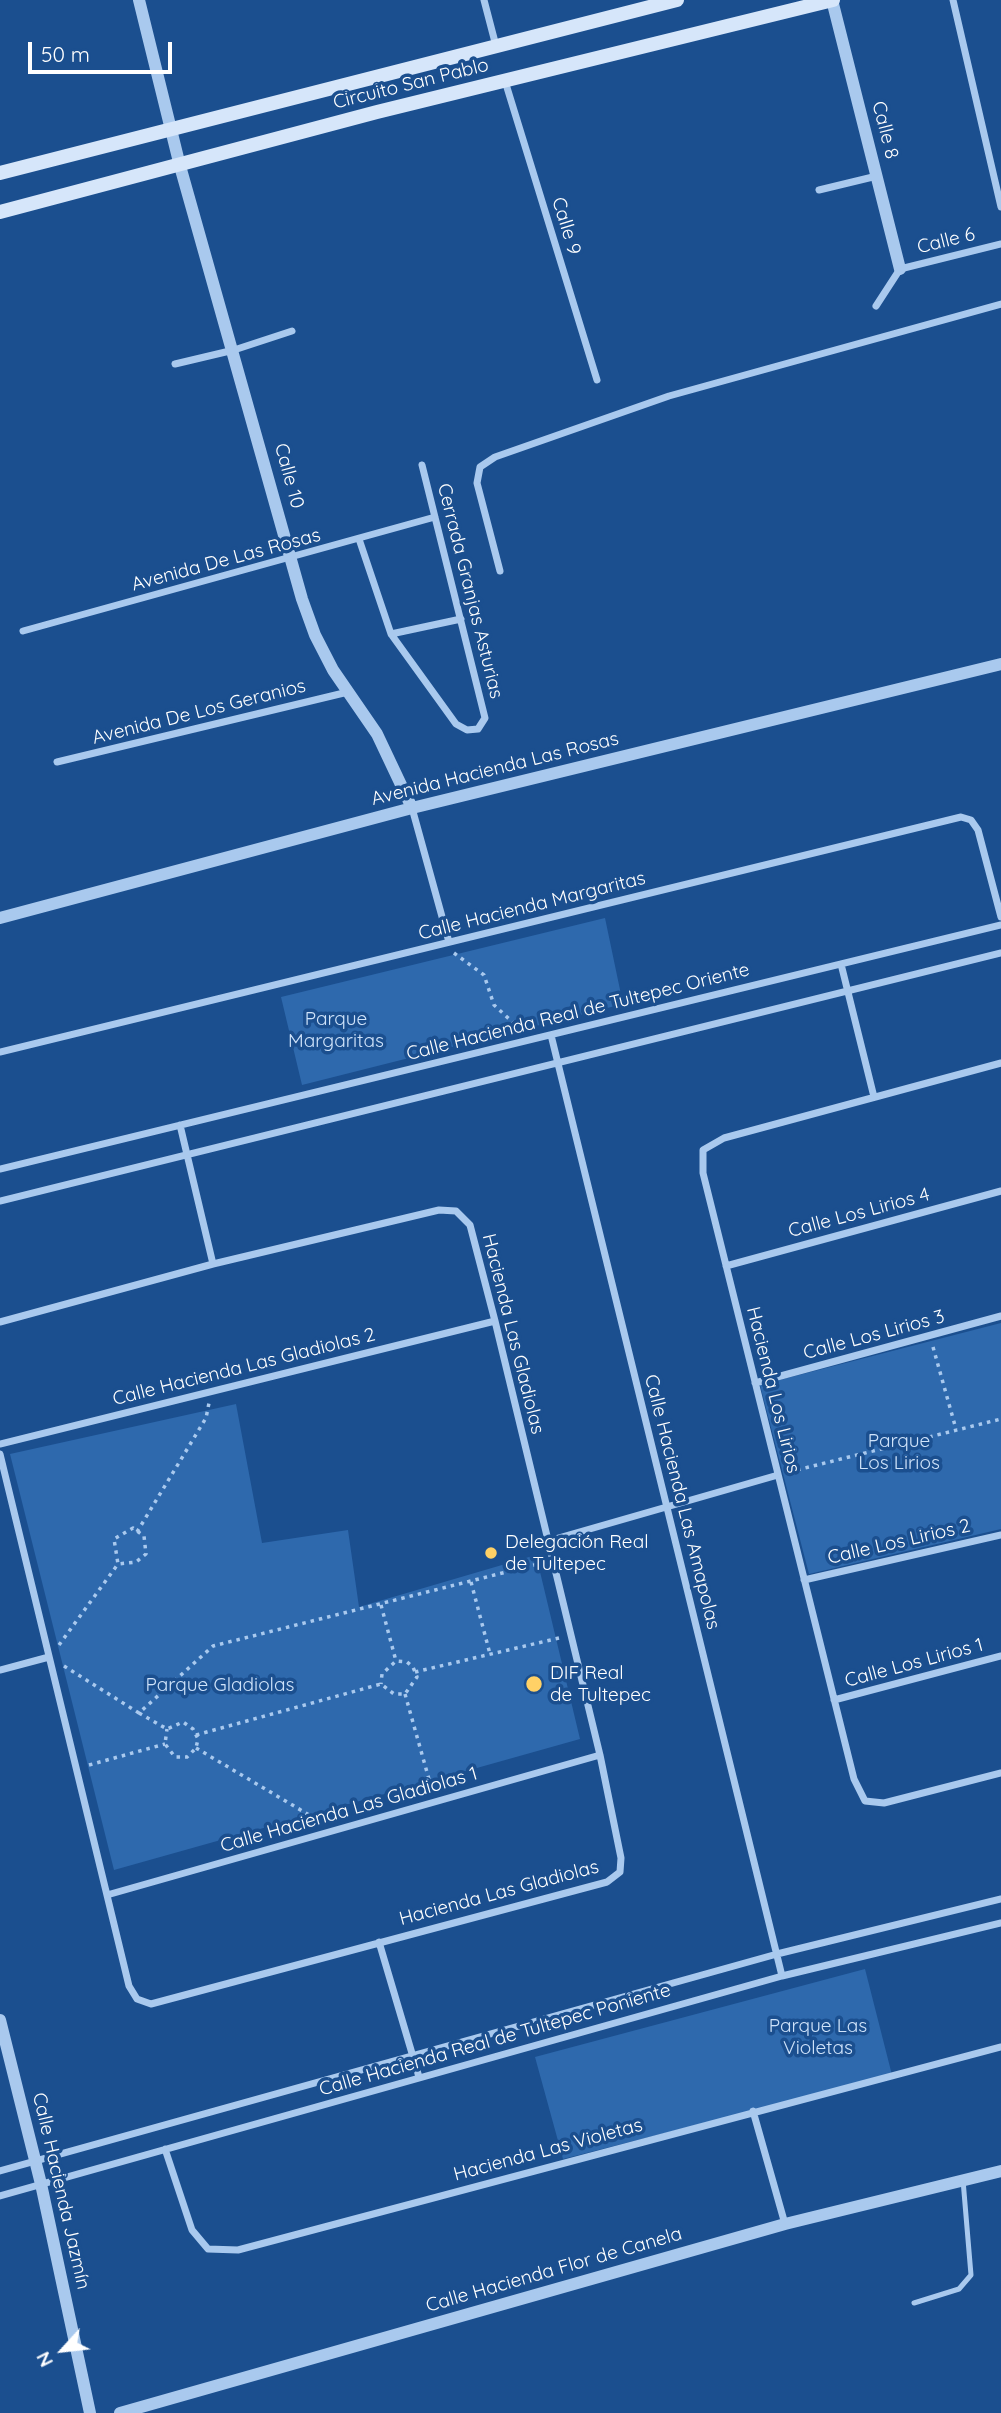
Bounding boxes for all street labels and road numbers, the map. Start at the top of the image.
street label: Circuito San Pablo [331,54,491,114]
street label: Calle 8 [867,99,903,161]
street label: Calle 9 [546,194,586,258]
street label: Calle 6 [915,223,977,259]
street label: Calle 10 [269,441,309,511]
street label: Cerrada Granjas Asturias [432,481,508,701]
street label: Avenida De Las Rosas [129,524,323,596]
street label: Avenida De Los Geranios [90,674,308,750]
street label: Avenida Hacienda Las Rosas [369,727,621,811]
street label: Calle Hacienda Margaritas [416,867,648,945]
street label: Calle Hacienda Real de Tultepec Oriente [404,958,752,1066]
street label: Calle Los Lirios 4 [786,1183,932,1243]
street label: Hacienda Las Gladiolas [477,1231,549,1437]
street label: Hacienda Los Lirios [741,1304,805,1476]
street label: Calle Los Lirios 3 [801,1305,947,1365]
street label: Calle Hacienda Las Gladiolas 2 [110,1323,378,1411]
street label: Calle Hacienda Las Amapolas [639,1372,725,1632]
street label: Calle Los Lirios 2 [825,1515,973,1569]
street label: Calle Los Lirios 1 [842,1634,986,1692]
street label: Calle Hacienda Las Gladiolas 1 [218,1762,480,1858]
street label: Hacienda Las Gladiolas [397,1855,601,1931]
street label: Calle Hacienda Real de Tultepec Poniente [317,1979,673,2101]
street label: Calle Hacienda Jazmín [27,2090,95,2292]
street label: Hacienda Las Violetas [451,2114,645,2186]
street label: Calle Hacienda Flor de Canela [423,2222,685,2318]

